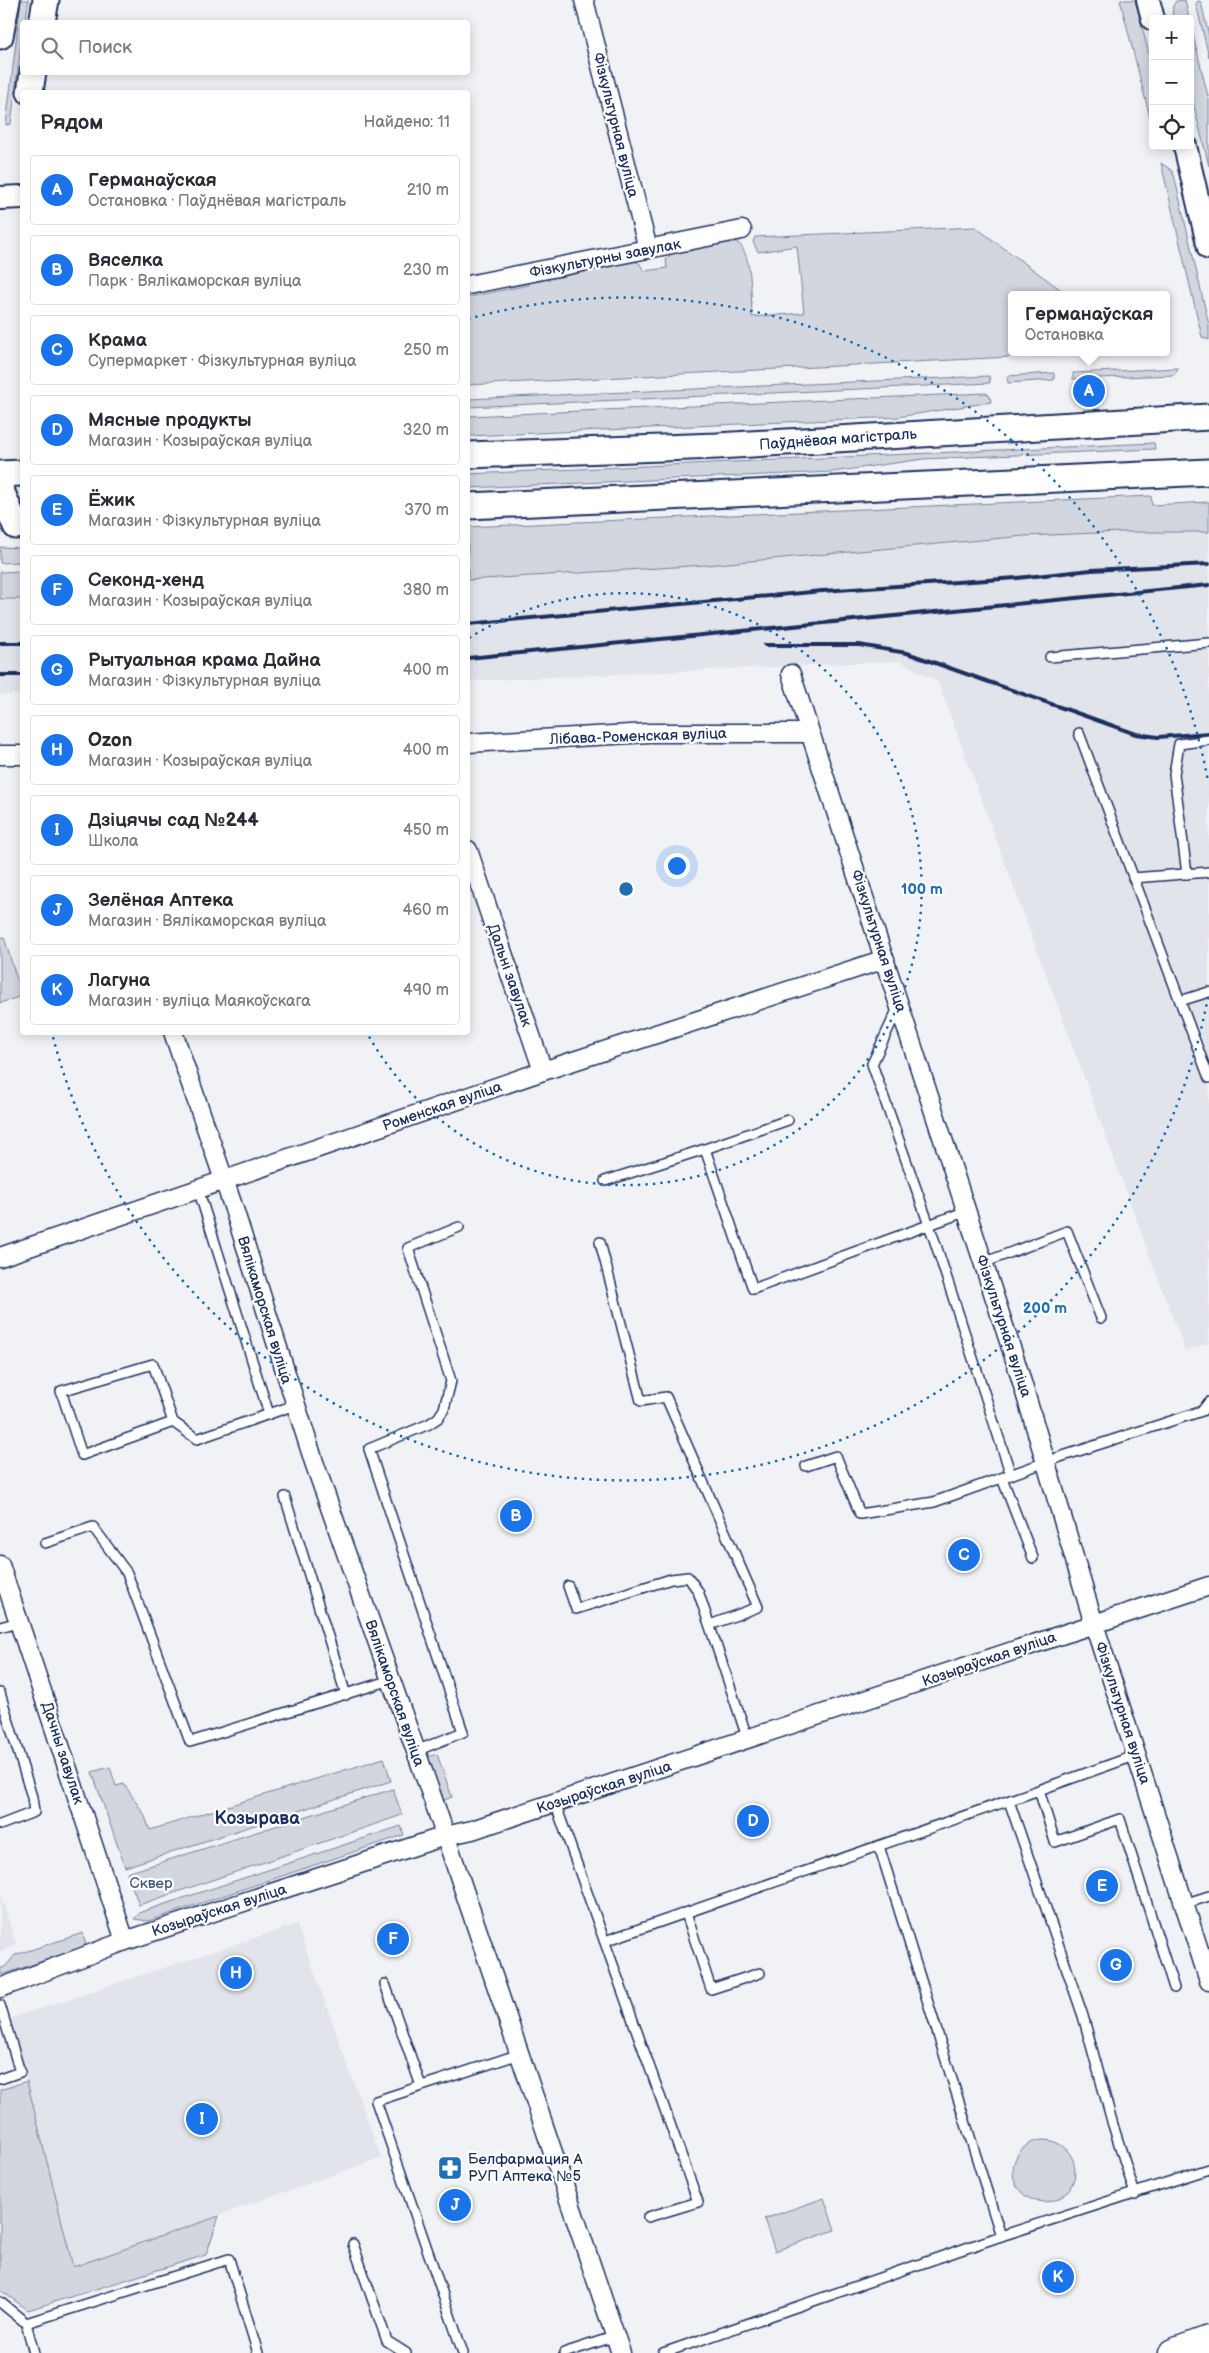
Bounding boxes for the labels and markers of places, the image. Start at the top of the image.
pin: A [1073,372,1105,410]
centre of rings [617,880,635,898]
pin: B [500,1497,532,1535]
pin: C [948,1536,980,1574]
pin: D [737,1802,769,1840]
pin: E [1086,1867,1118,1905]
pin: F [377,1920,409,1958]
pin: G [1100,1946,1132,1984]
pin: H [220,1954,252,1992]
pin: I [186,2100,218,2138]
place label: Белфармация А РУП Аптека №5 [468,2150,583,2186]
pharmacy icon: Белфармация А РУП Аптека №5 [437,2155,463,2181]
pin: J [439,2186,471,2224]
pin: K [1042,2258,1074,2296]

